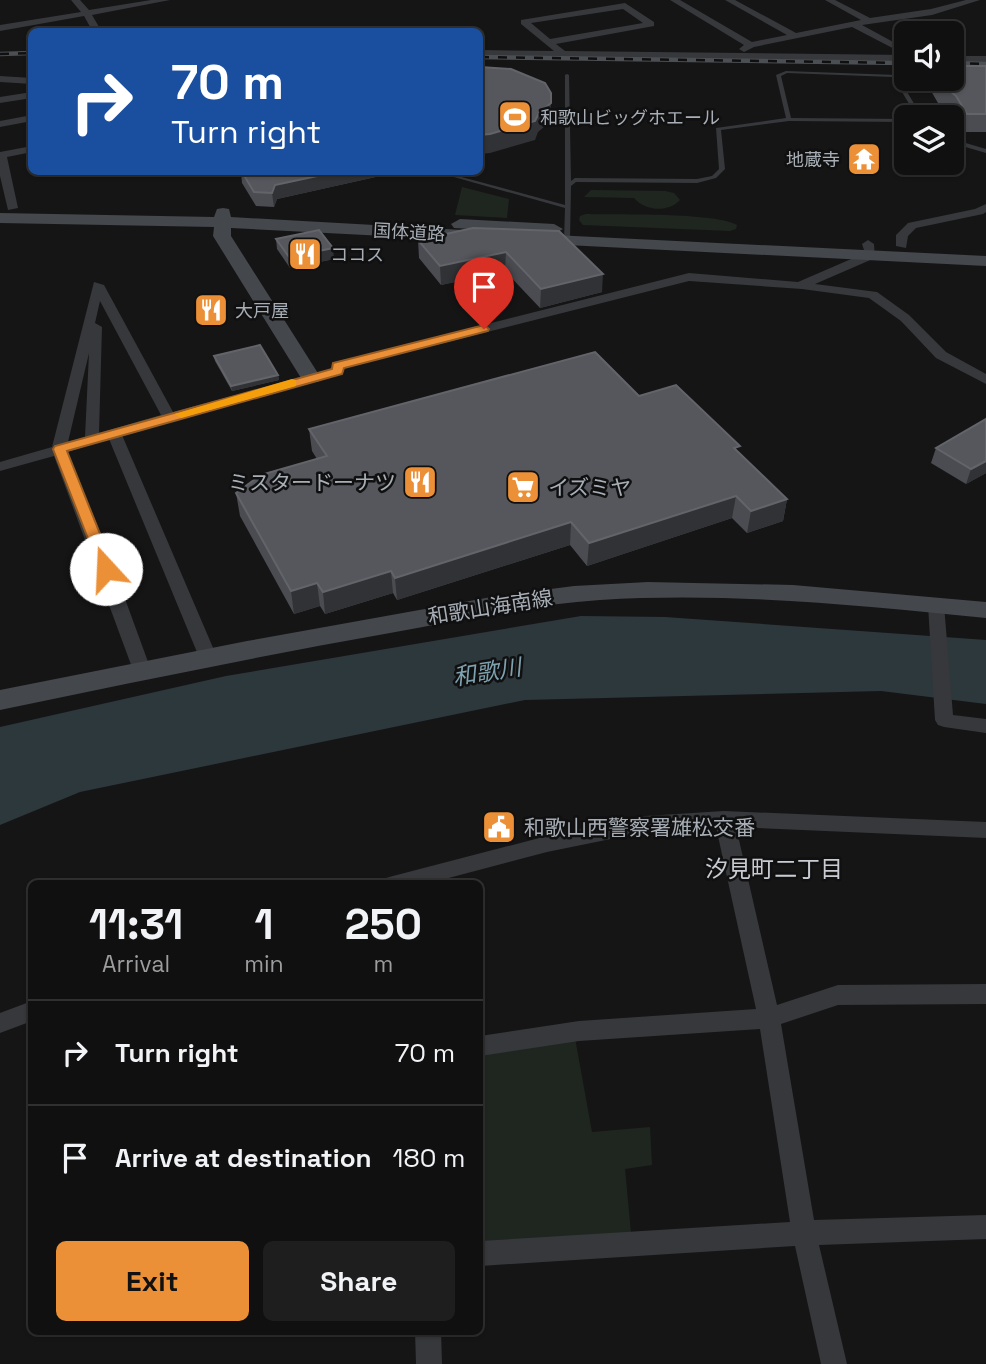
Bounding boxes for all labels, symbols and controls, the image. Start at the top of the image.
map controls [894,21,964,175]
button: sound [894,21,964,91]
text: 70 m [171,51,284,113]
icon: right [56,56,147,147]
sports icon: 和歌山ビッグホエール [496,98,534,136]
button: layers [894,105,964,175]
place label: 和歌山ビッグホエール [540,106,720,129]
text: Turn right [171,112,321,152]
temple icon: 地蔵寺 [845,140,883,178]
place label: 地蔵寺 [786,148,840,171]
street label: 国体道路 [372,219,446,245]
restaurant icon: ココス [286,235,324,273]
place label: ココス [330,243,384,266]
pin [454,257,514,329]
icon: arrive [465,268,503,306]
restaurant icon: 大戸屋 [192,291,230,329]
place label: 大戸屋 [235,299,289,322]
restaurant icon: ミスタードーナツ [401,463,439,501]
supermarket icon: イズミヤ [504,468,542,506]
place label: ミスタードーナツ [228,469,396,496]
place label: イズミヤ [548,474,631,501]
position arrow [69,532,143,606]
street label: 和歌山海南線 [426,584,554,630]
water label: 和歌川 [451,651,526,692]
public building icon: 和歌山西警察署雄松交番 [480,808,518,846]
place label: 和歌山西警察署雄松交番 [524,814,755,841]
district label: 汐見町二丁目 [705,854,843,884]
text: 11:31 [89,898,183,951]
text: 1 [254,898,273,951]
text: 250 [345,898,422,951]
text: Arrival [102,949,170,979]
text: min [244,949,284,979]
text: m [373,949,393,979]
icon: right [56,1034,94,1072]
text: Turn right [115,1036,239,1070]
text: 70 m [395,1036,455,1070]
icon: arrive [56,1139,94,1177]
text: Arrive at destination [115,1141,372,1175]
text: 180 m [393,1141,465,1175]
button: Exit [56,1241,249,1321]
button: Share [263,1241,455,1321]

